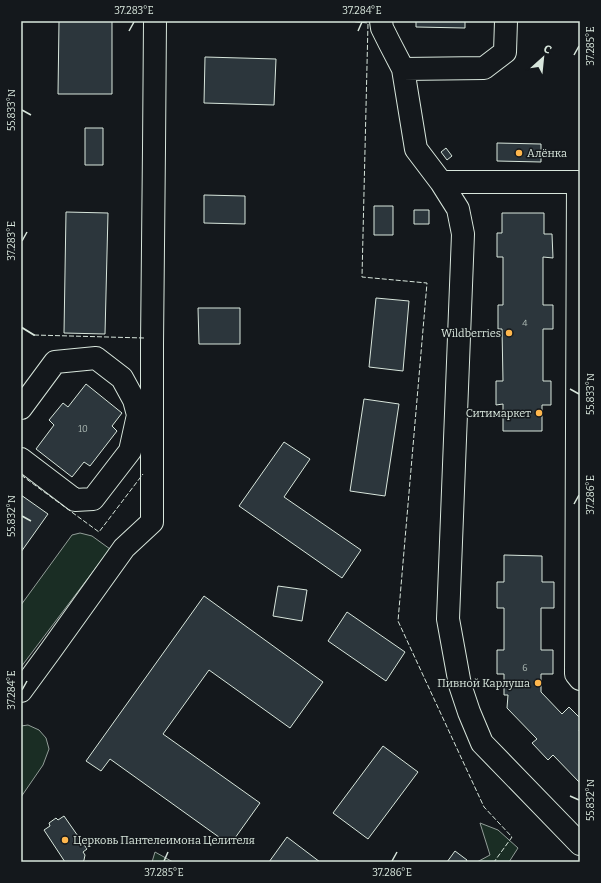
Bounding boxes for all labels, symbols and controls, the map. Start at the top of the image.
text: 37.283°E [114,5,154,17]
text: 37.284°E [342,5,382,17]
text: 37.285°E [585,26,597,66]
north arrow [523,38,563,78]
text: С [541,42,553,57]
text: 55.833°N [6,89,18,131]
place label: Алёнка [527,147,567,160]
marker: Алёнка [514,148,524,158]
text: 37.283°E [6,221,18,261]
house number: 4 [522,318,528,328]
place label: Wildberries [441,327,501,340]
marker: Wildberries [504,328,514,338]
text: 55.833°N [585,373,597,415]
place label: Ситимаркет [466,407,531,420]
marker: Ситимаркет [534,408,544,418]
house number: 10 [78,424,88,434]
text: 37.286°E [585,475,597,515]
text: 55.832°N [6,495,18,537]
house number: 6 [522,663,528,673]
text: 37.284°E [6,670,18,710]
place label: Пивной Карлуша [437,677,530,690]
marker: Пивной Карлуша [533,678,543,688]
text: 55.832°N [585,779,597,821]
place label: Церковь Пантелеимона Целителя [73,834,255,847]
marker: Церковь Пантелеимона Целителя [60,835,70,845]
text: 37.285°E [144,867,184,879]
text: 37.286°E [372,867,412,879]

